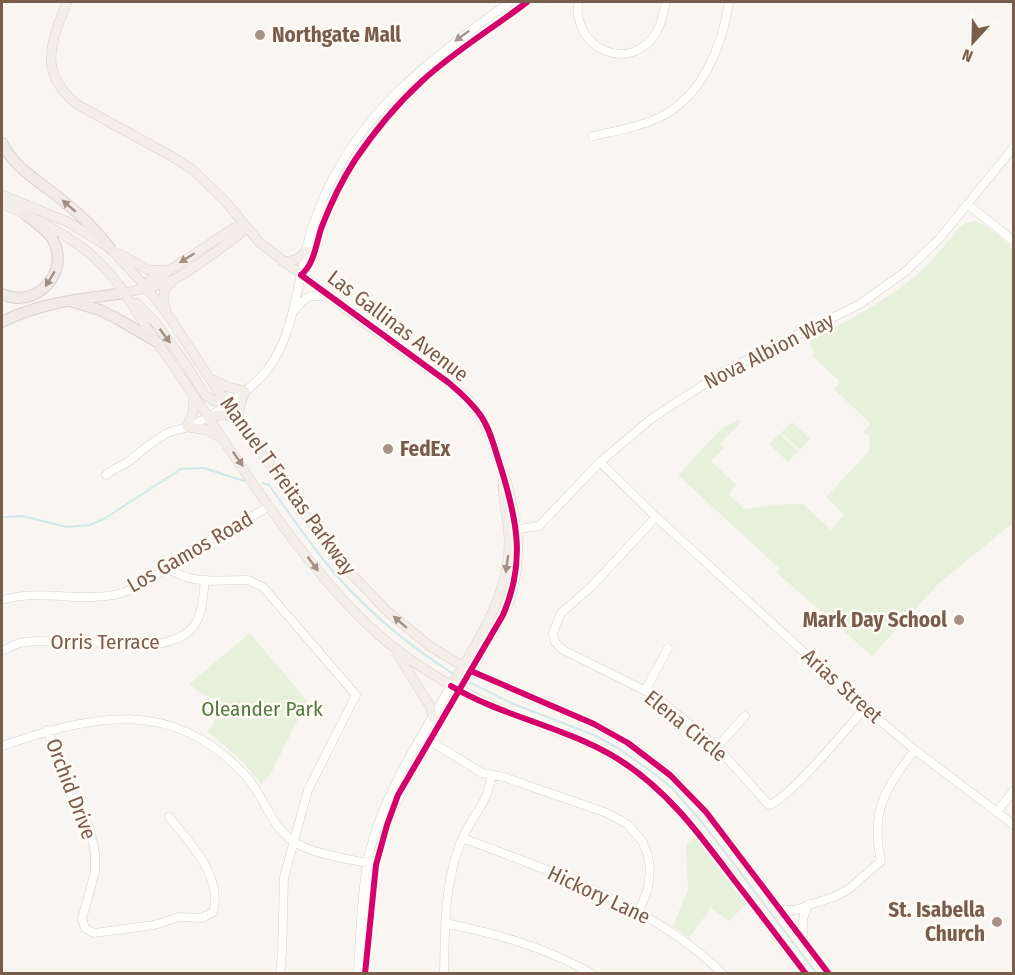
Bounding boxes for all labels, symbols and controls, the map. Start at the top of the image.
north arrow [943,12,1003,72]
place label: Northgate Mall [272,22,401,48]
marker: Northgate Mall [253,28,267,42]
one-way arrow [455,30,471,42]
text: N [960,45,976,66]
one-way arrow [62,200,77,213]
one-way arrow [179,253,195,264]
street label: Las Gallinas Avenue [322,264,474,388]
one-way arrow [45,271,56,287]
street label: Nova Albion Way [700,307,839,395]
one-way arrow [159,327,171,343]
street label: Manuel T Freitas Parkway [214,392,362,581]
place label: FedEx [400,436,452,462]
marker: FedEx [381,442,395,456]
one-way arrow [232,451,243,467]
street label: Los Gamos Road [123,506,257,598]
one-way arrow [502,554,511,573]
one-way arrow [307,556,319,571]
place label: Mark Day School [803,607,947,633]
marker: Mark Day School [952,613,966,627]
one-way arrow [393,616,408,629]
street label: Orris Terrace [50,629,160,655]
street label: Arias Street [796,643,888,729]
street label: Elena Circle [639,685,733,767]
park label: Oleander Park [201,696,323,722]
street label: Orchid Drive [40,735,102,843]
street label: Hickory Lane [544,860,654,930]
place label: St. Isabella Church [888,897,985,947]
marker: St. Isabella Church [990,915,1004,929]

